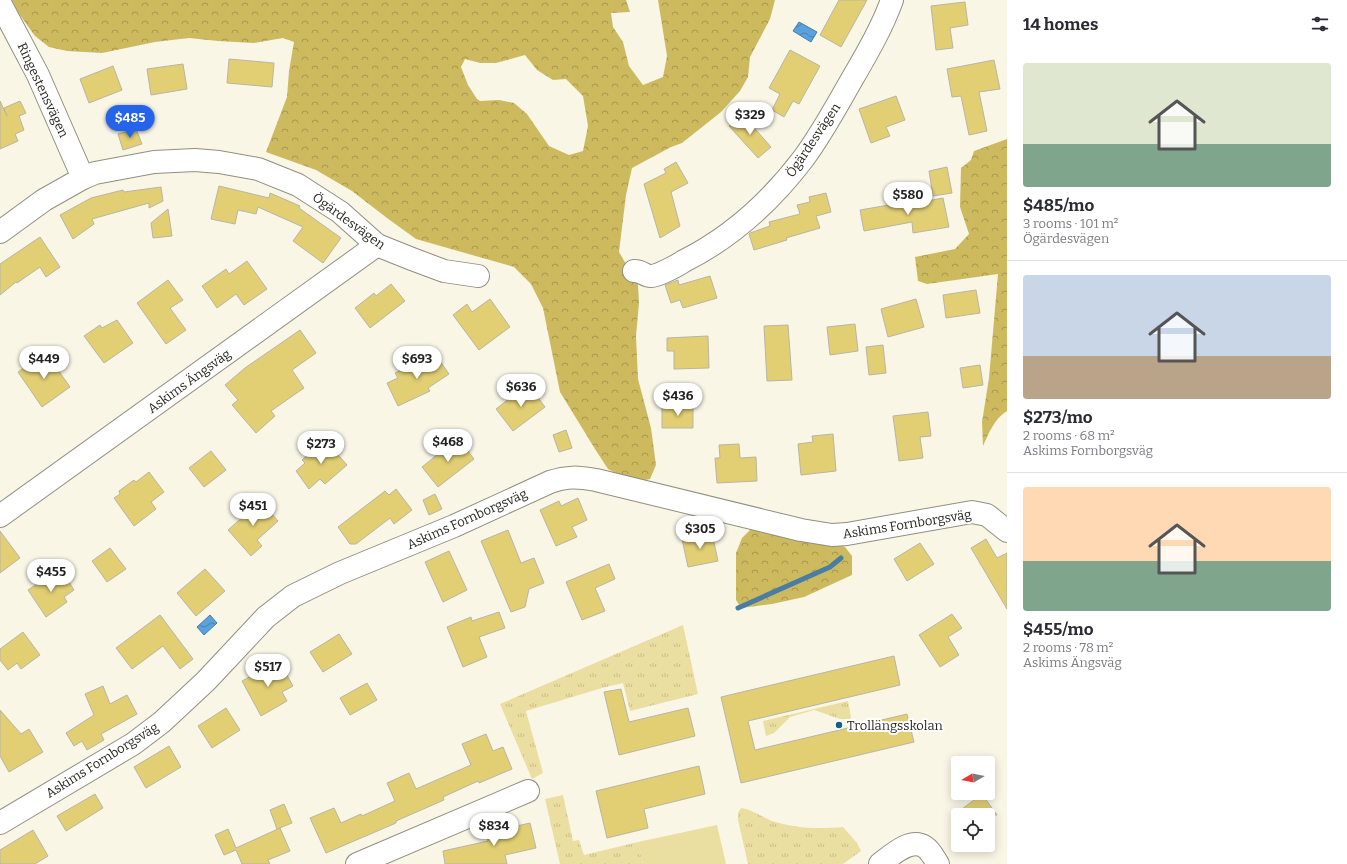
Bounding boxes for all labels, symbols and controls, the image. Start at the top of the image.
icon: filters [1309,13,1331,35]
text: 14 homes [1023,14,1098,35]
street label: Ringestensvägen [14,40,72,141]
icon: home [1141,89,1213,161]
street label: Ögärdesvägen [783,99,844,180]
pin: $329 [726,102,774,136]
pin: $485 [106,105,154,139]
text: $329 [735,107,765,122]
text: $485 [115,110,145,125]
pin: $580 [884,182,932,216]
text: $580 [892,187,924,202]
street label: Ögärdesvägen [310,190,389,253]
text: $485/mo [1023,195,1094,216]
text: 3 rooms · 101 m² [1023,216,1118,231]
text: Ögärdesvägen [1023,231,1109,246]
icon: home [1141,301,1213,373]
pin: $449 [20,346,68,380]
street label: Askims Ängsväg [145,346,233,416]
pin: $693 [393,346,441,380]
text: $449 [28,351,60,366]
text: $693 [402,351,432,366]
pin: $636 [497,374,545,408]
text: $636 [506,379,536,394]
pin: $436 [654,383,702,417]
text: $436 [663,388,693,403]
text: $273/mo [1023,407,1093,428]
text: 2 rooms · 68 m² [1023,428,1115,443]
pin: $468 [424,429,472,463]
pin: $273 [297,431,345,465]
text: $468 [432,434,464,449]
text: $273 [306,436,336,451]
text: Askims Fornborgsväg [1023,443,1153,458]
street label: Askims Fornborgsväg [405,486,529,552]
pin: $451 [229,493,277,527]
text: $451 [239,498,267,513]
street label: Askims Fornborgsväg [842,506,972,542]
icon: home [1141,513,1213,585]
pin: $305 [676,516,724,550]
text: $305 [685,521,715,536]
pin: $455 [27,559,75,593]
text: $455 [36,564,66,579]
text: $455/mo [1023,619,1093,640]
text: 2 rooms · 78 m² [1023,640,1113,655]
pin: $517 [244,654,292,688]
text: Askims Ängsväg [1023,655,1122,670]
text: $517 [254,659,282,674]
place label: Trollängsskolan [847,718,944,733]
street label: Askims Fornborgsväg [43,719,161,801]
marker: Trollängsskolan [834,720,844,730]
north arrow [951,756,995,800]
map controls [951,756,995,852]
button: locate [951,808,995,852]
pin: $834 [470,813,518,847]
text: $834 [479,818,509,833]

